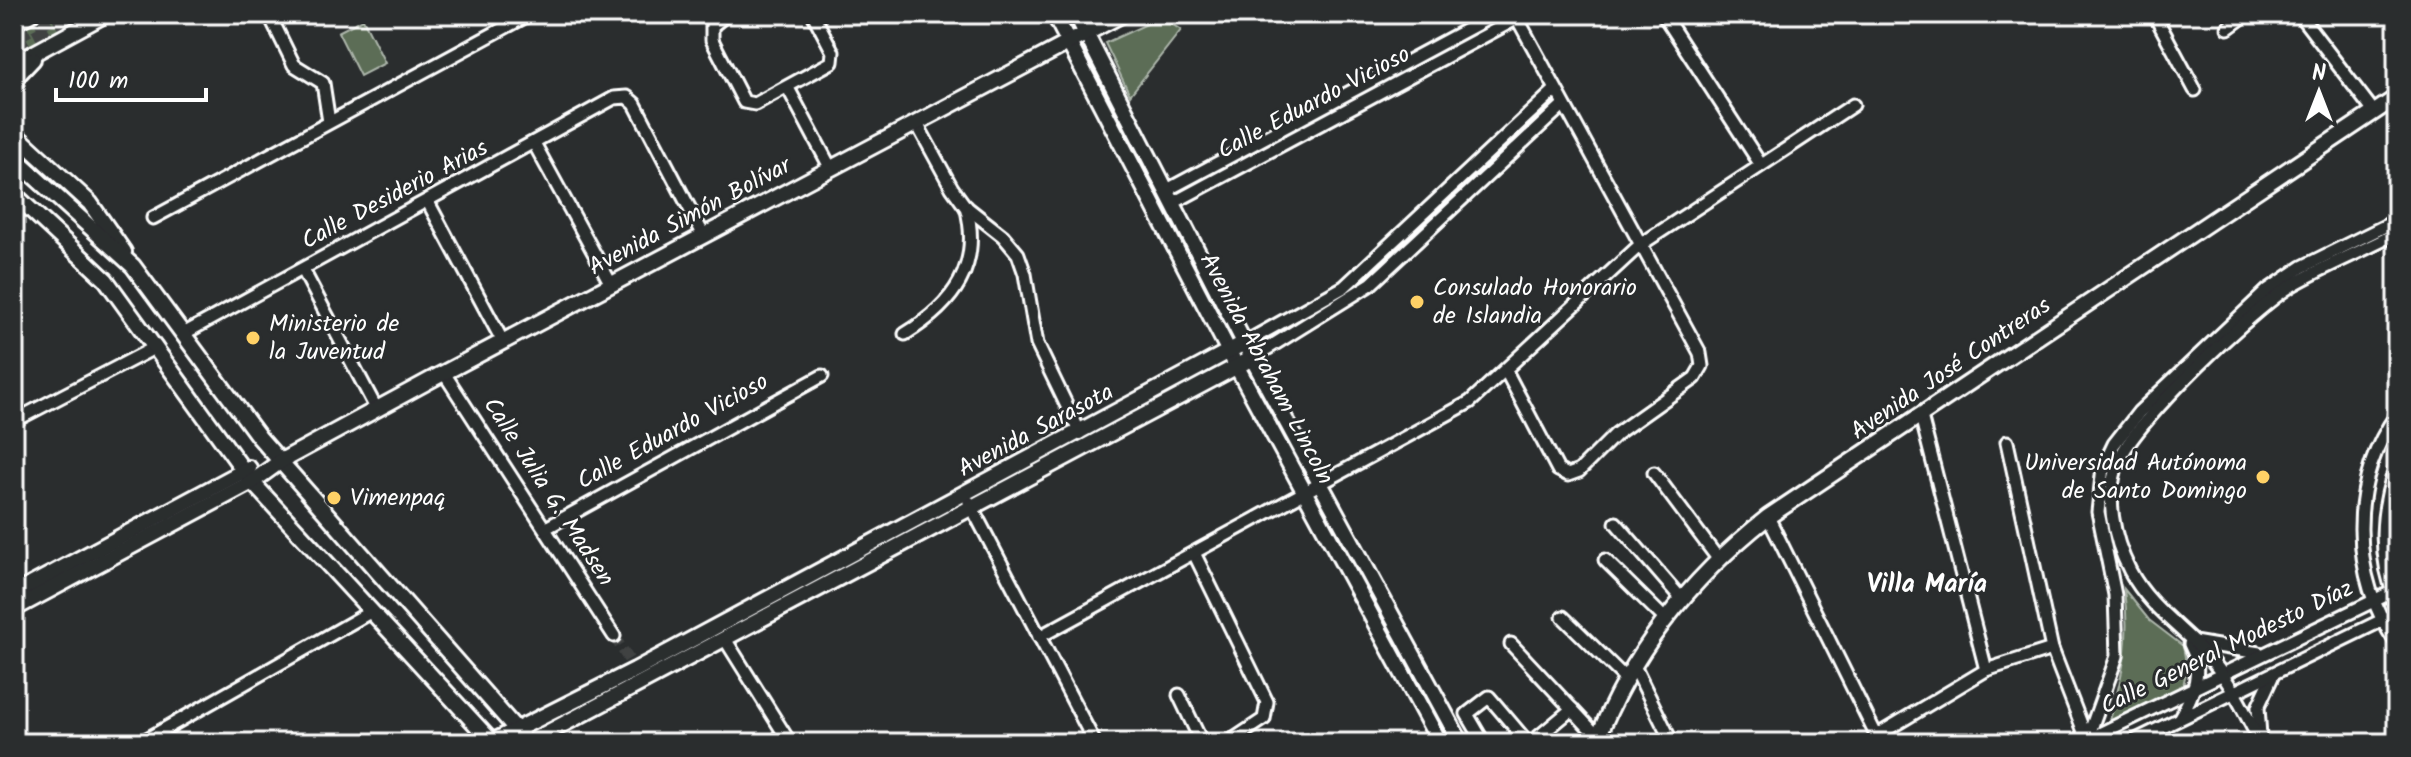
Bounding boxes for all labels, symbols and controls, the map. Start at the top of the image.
street label: Calle Eduardo Vicioso [1210,36,1418,170]
scale bar [56,52,206,102]
north arrow [2279,52,2359,132]
text: N [2312,57,2326,92]
text: 100 m [68,62,128,101]
street label: Calle Desiderio Arias [295,129,495,261]
street label: Avenida Simón Bolívar [582,146,800,287]
street label: Avenida Abraham Lincoln [1188,246,1344,492]
place label: Consulado Honorario de Islandia [1433,269,1637,336]
street label: Avenida José Contreras [1843,287,2059,451]
marker: Consulado Honorario de Islandia [1408,293,1426,311]
place label: Ministerio de la Juventud [269,305,400,372]
marker: Ministerio de la Juventud [244,329,262,347]
street label: Calle Eduardo Vicioso [570,363,776,501]
street label: Avenida Sarasota [951,373,1121,489]
street label: Calle Julia G. Madsen [472,390,624,594]
place label: Universidad Autónoma de Santo Domingo [2024,444,2247,511]
marker: Universidad Autónoma de Santo Domingo [2254,468,2272,486]
place label: Vimenpaq [350,479,445,518]
marker: Vimenpaq [325,489,343,507]
district label: Villa María [1867,564,1987,606]
street label: Calle General Modesto Díaz [2094,570,2360,726]

